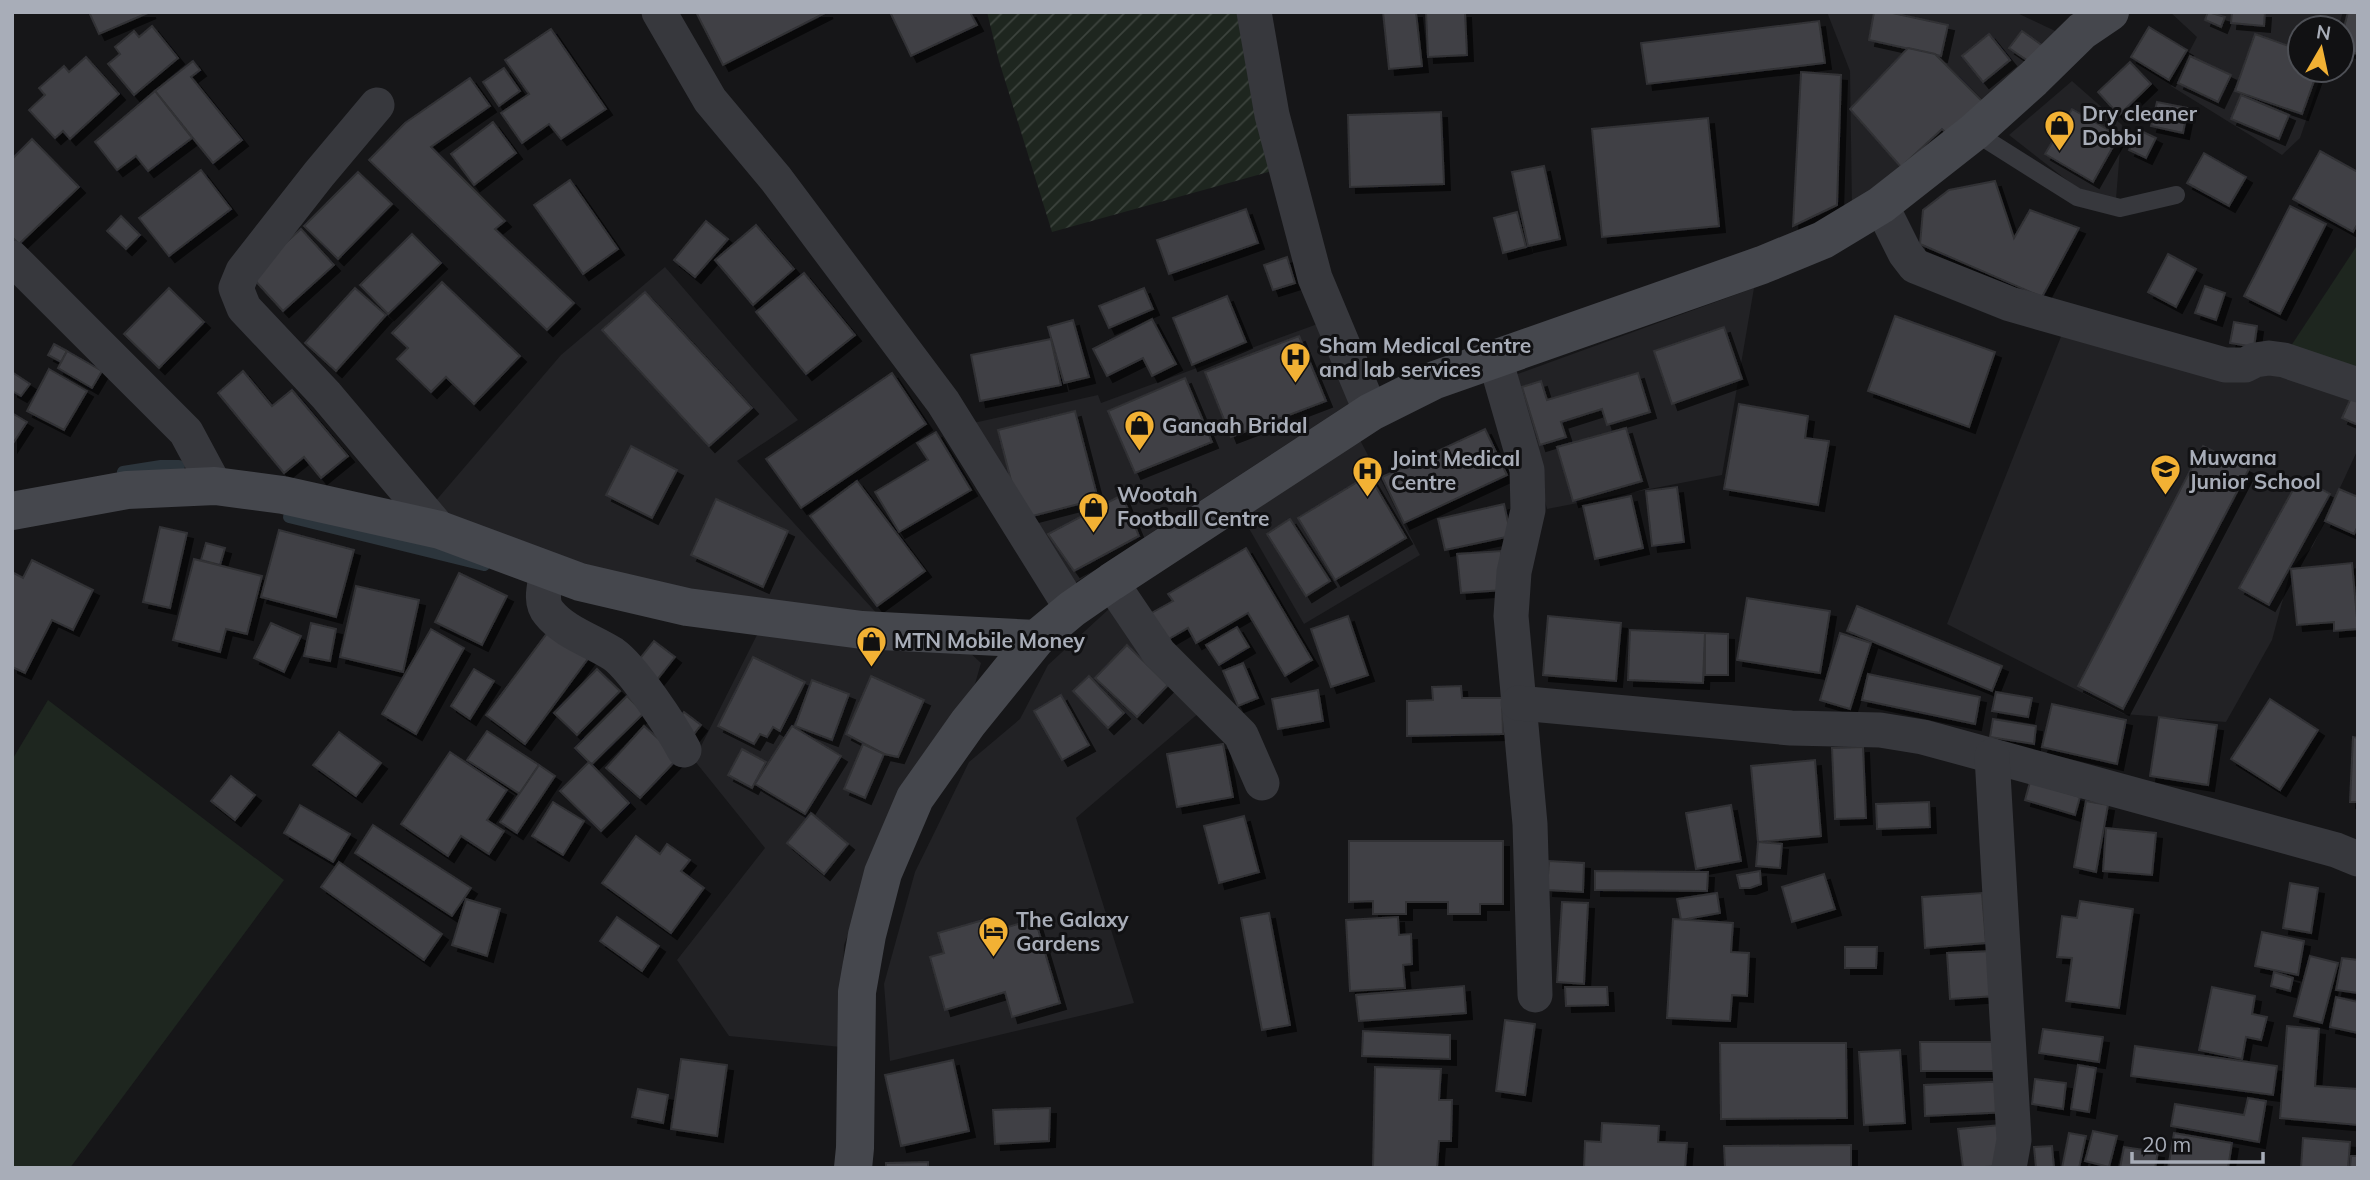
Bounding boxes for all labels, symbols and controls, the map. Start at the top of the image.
north arrow [2286,14,2356,84]
text: N [2315,19,2333,45]
place label: Dry cleaner Dobbi [2082,100,2198,150]
shop icon: Dry cleaner Dobbi [2042,109,2076,153]
place label: Sham Medical Centre and lab services [1319,332,1531,382]
hospital icon: Sham Medical Centre and lab services [1279,341,1313,385]
shop icon: Ganaah Bridal [1122,409,1156,453]
place label: Ganaah Bridal [1162,412,1307,438]
place label: Muwana Junior School [2189,444,2321,494]
place label: Joint Medical Centre [1391,445,1520,495]
school or university icon: Muwana Junior School [2149,453,2183,497]
hospital icon: Joint Medical Centre [1351,454,1385,498]
place label: Wootah Football Centre [1117,481,1269,531]
shop icon: Wootah Football Centre [1077,490,1111,534]
shop icon: MTN Mobile Money [854,624,888,668]
place label: MTN Mobile Money [894,627,1086,653]
place label: The Galaxy Gardens [1016,906,1129,956]
hotel icon: The Galaxy Gardens [976,915,1010,959]
scale bar [2132,1120,2263,1164]
text: 20 m [2142,1131,2191,1157]

